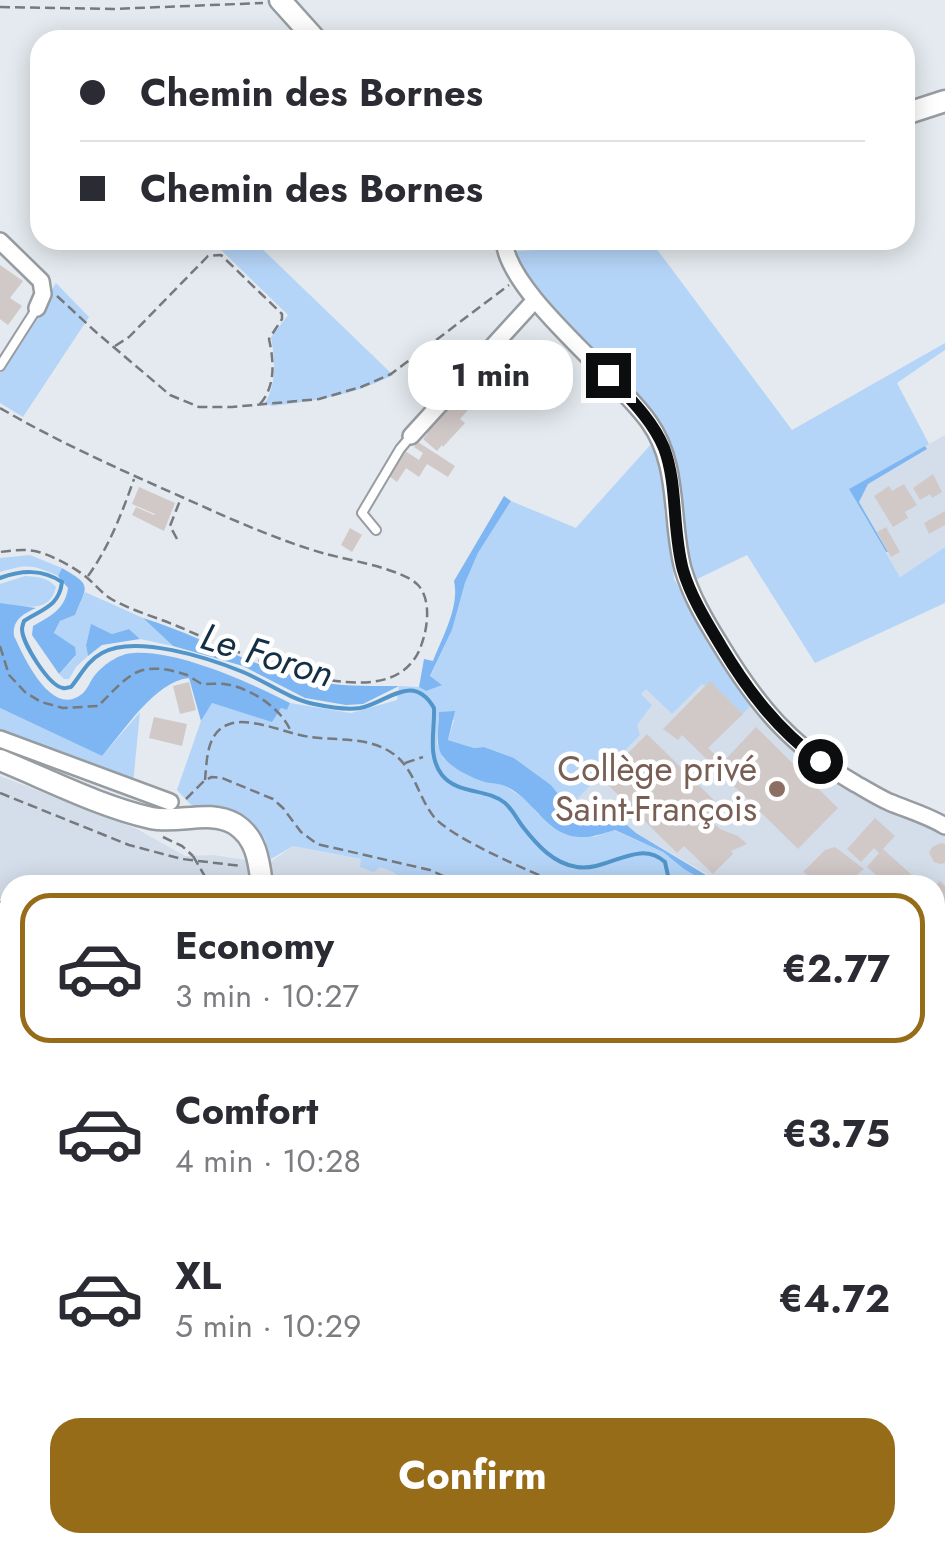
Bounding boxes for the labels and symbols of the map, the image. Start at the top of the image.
callout: 1 min [408,340,573,410]
route end [586,353,631,398]
water label: Le Foron [194,608,340,701]
route start [798,739,843,784]
place label: Collège privé Saint-François [555,744,757,834]
marker: Collège privé Saint-François [766,778,788,800]

